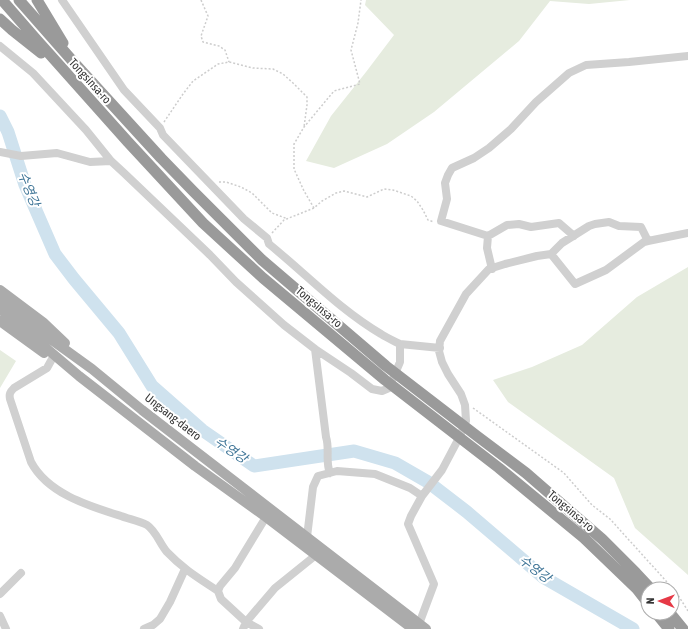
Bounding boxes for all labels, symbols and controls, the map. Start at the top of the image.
street label: Tongsinsa-ro [66,56,114,107]
water label: 수영강 [15,170,43,210]
street label: Tongsinsa-ro [293,284,345,331]
street label: Ungsang-daero [142,391,204,444]
water label: 수영강 [212,434,252,467]
street label: Tongsinsa-ro [545,488,597,535]
water label: 수영강 [516,552,555,587]
north arrow [640,581,680,621]
text: N [644,597,656,604]

